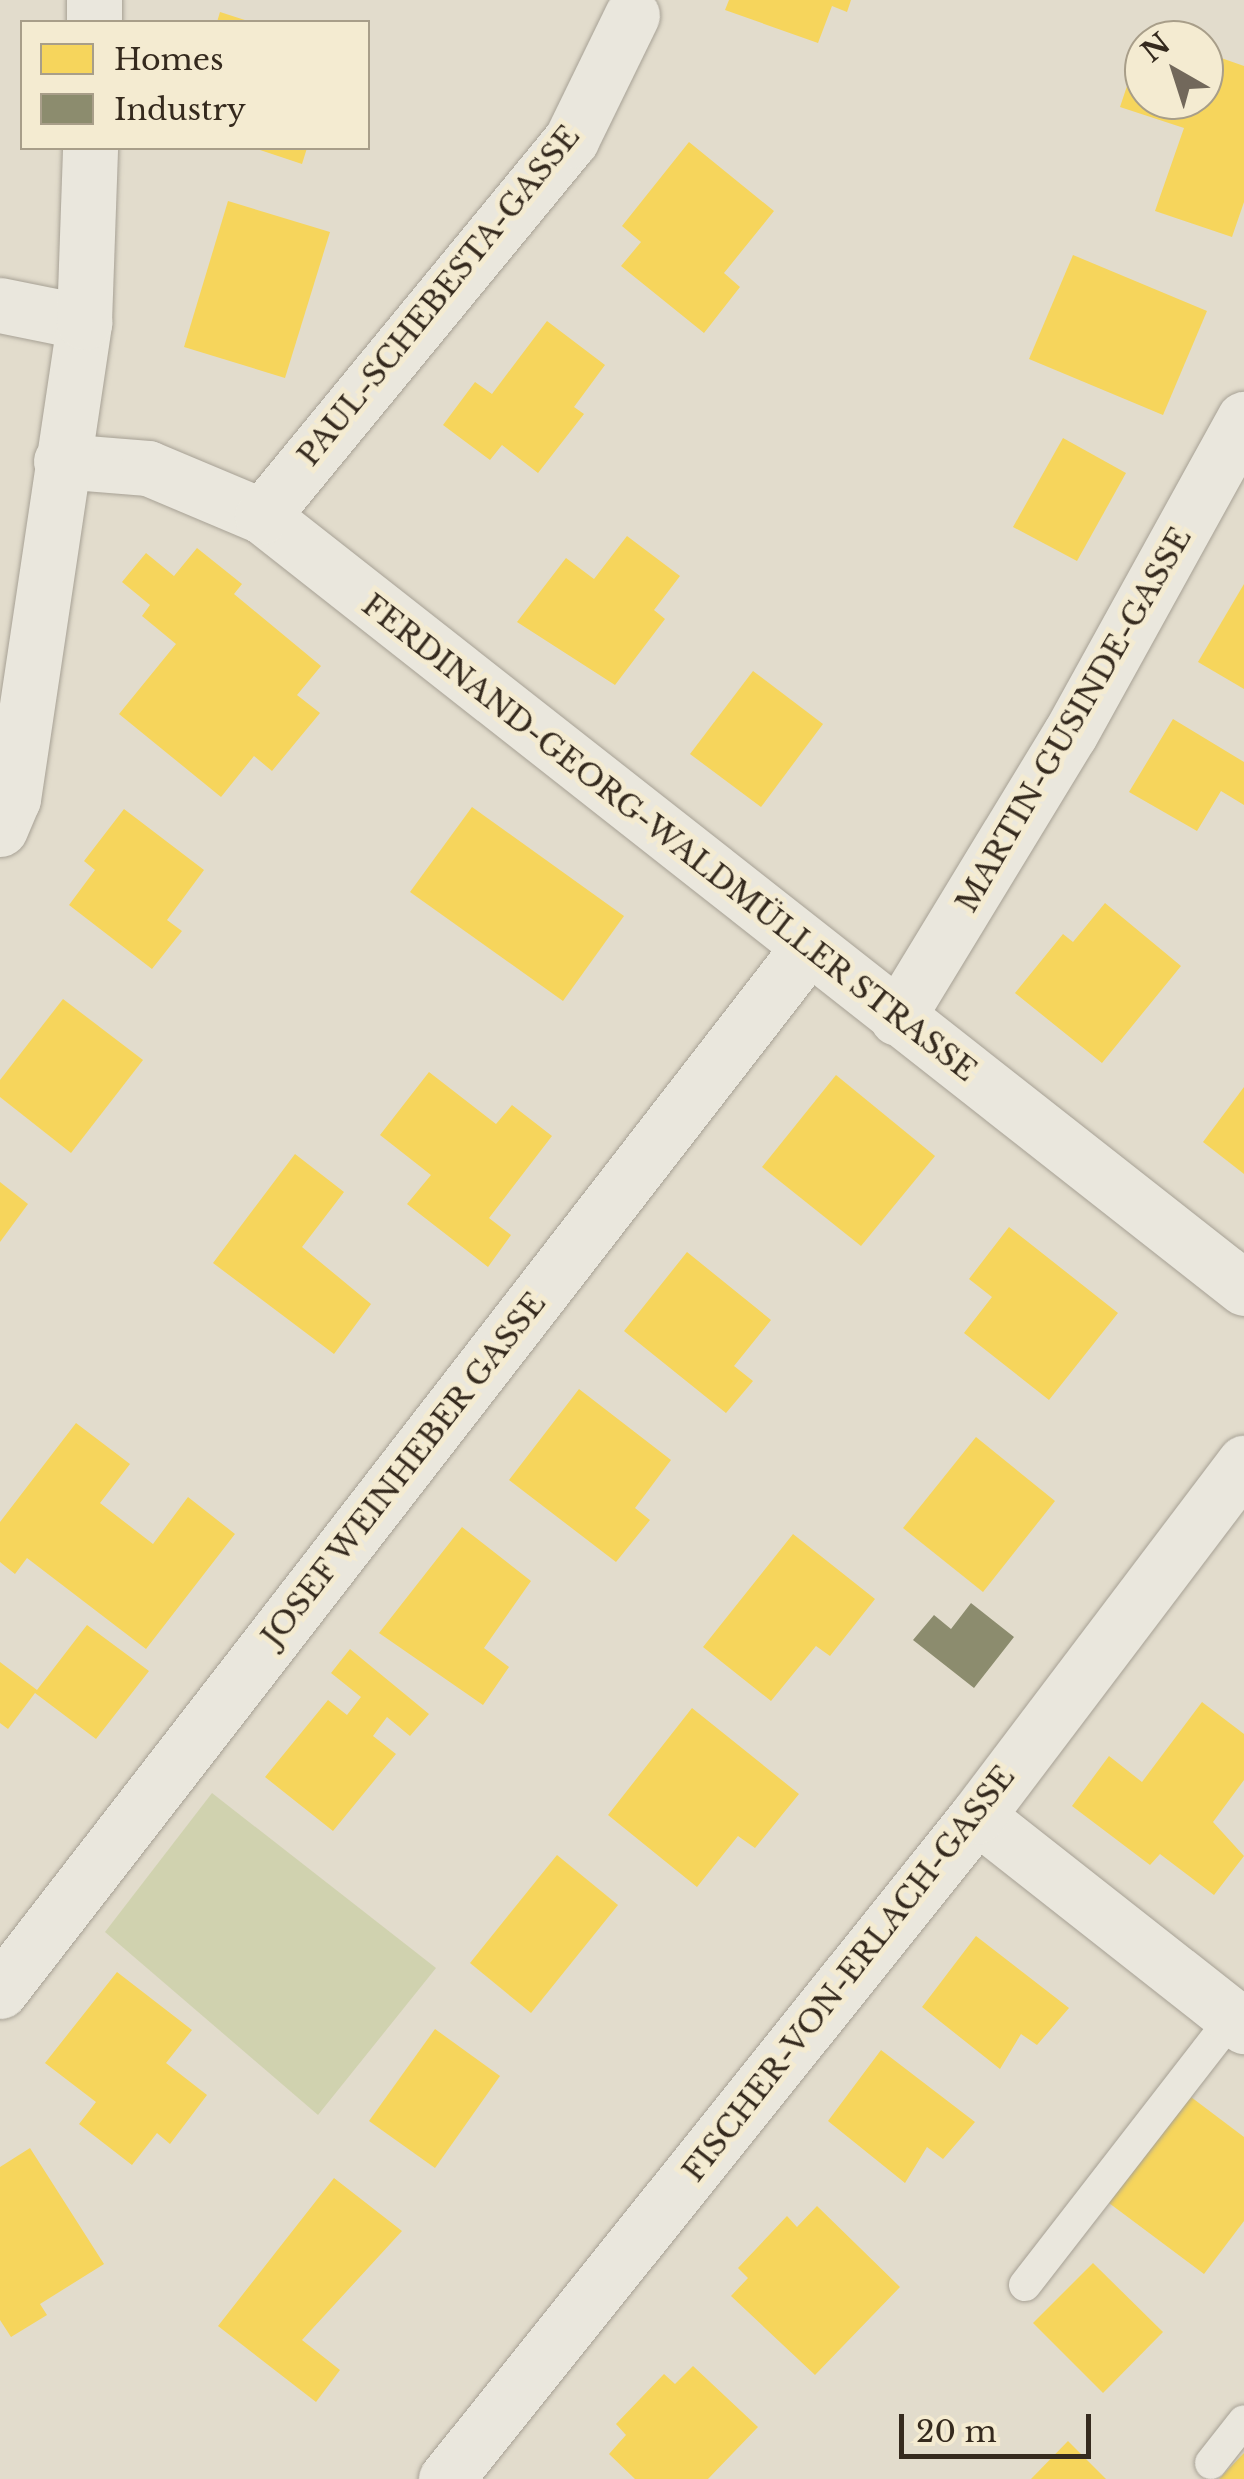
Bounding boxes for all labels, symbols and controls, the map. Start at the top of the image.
legend [20,20,370,150]
north arrow [1124,20,1224,120]
text: N [1135,26,1177,70]
text: Homes [114,41,224,78]
text: Industry [114,91,246,128]
street label: PAUL-SCHEBESTA-GASSE [291,119,587,473]
street label: MARTIN-GUSINDE-GASSE [949,521,1199,919]
street label: FERDINAND-GEORG-WALDMÜLLER STRASSE [354,587,984,1089]
street label: JOSEF WEINHEBER GASSE [254,1285,554,1655]
street label: FISCHER-VON-ERLACH-GASSE [676,1759,1022,2189]
scale bar [904,2394,1096,2456]
text: 20 m [916,2413,997,2450]

